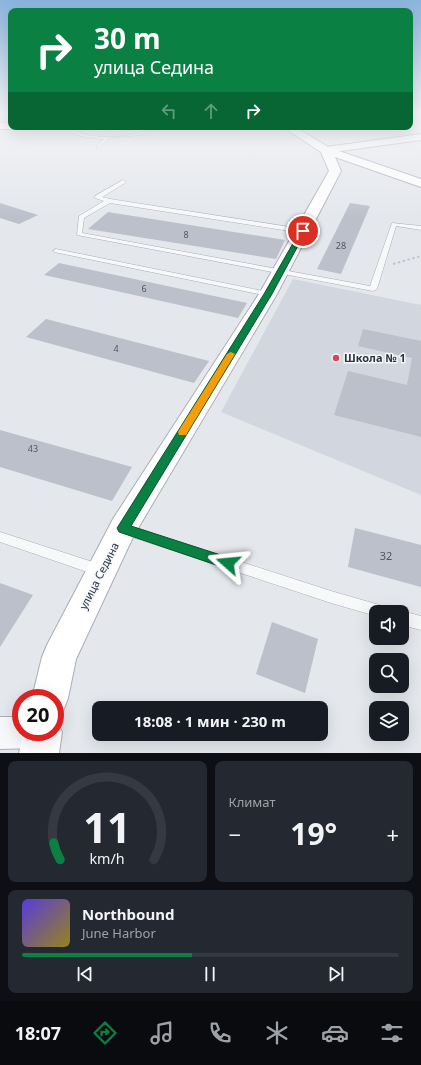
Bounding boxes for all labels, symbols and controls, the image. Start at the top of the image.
text: 30 m [94,19,161,57]
icon: right [28,24,80,76]
text: улица Седина [94,55,214,79]
icon: left [158,100,180,122]
icon: ahead [200,100,222,122]
icon: right [242,100,264,122]
pin [286,214,320,248]
icon: arrive [292,220,314,242]
house number: 8 [183,228,189,241]
house number: 28 [336,239,346,252]
house number: 6 [141,282,147,295]
house number: 4 [113,342,119,355]
place label: Школа № 1 [344,350,406,365]
marker: Школа № 1 [331,353,341,363]
house number: 43 [28,442,38,455]
street label: улица Седина [75,540,122,612]
position arrow [207,542,249,584]
house number: 32 [380,548,392,563]
map controls [369,605,409,741]
button: sound [369,605,409,645]
button: search [369,653,409,693]
speed limit sign: 20 [12,689,64,741]
button: layers [369,701,409,741]
text: 18:08 · 1 мин · 230 m [134,711,286,731]
text: Климат [229,793,275,811]
text: 11 [83,798,131,854]
text: 19° [290,813,337,854]
text: − [229,819,241,849]
text: + [386,819,399,849]
text: km/h [90,848,125,867]
text: Northbound [82,904,174,924]
text: June Harbor [82,924,156,942]
icon: previous [74,963,96,985]
icon: pause [199,963,221,985]
icon: next [325,963,347,985]
icon: directions [91,1019,119,1047]
icon: music [148,1019,176,1047]
icon: phone [206,1019,234,1047]
icon: climate [263,1019,291,1047]
icon: car [321,1019,349,1047]
icon: filters [378,1019,406,1047]
text: 18:07 [15,1021,61,1045]

